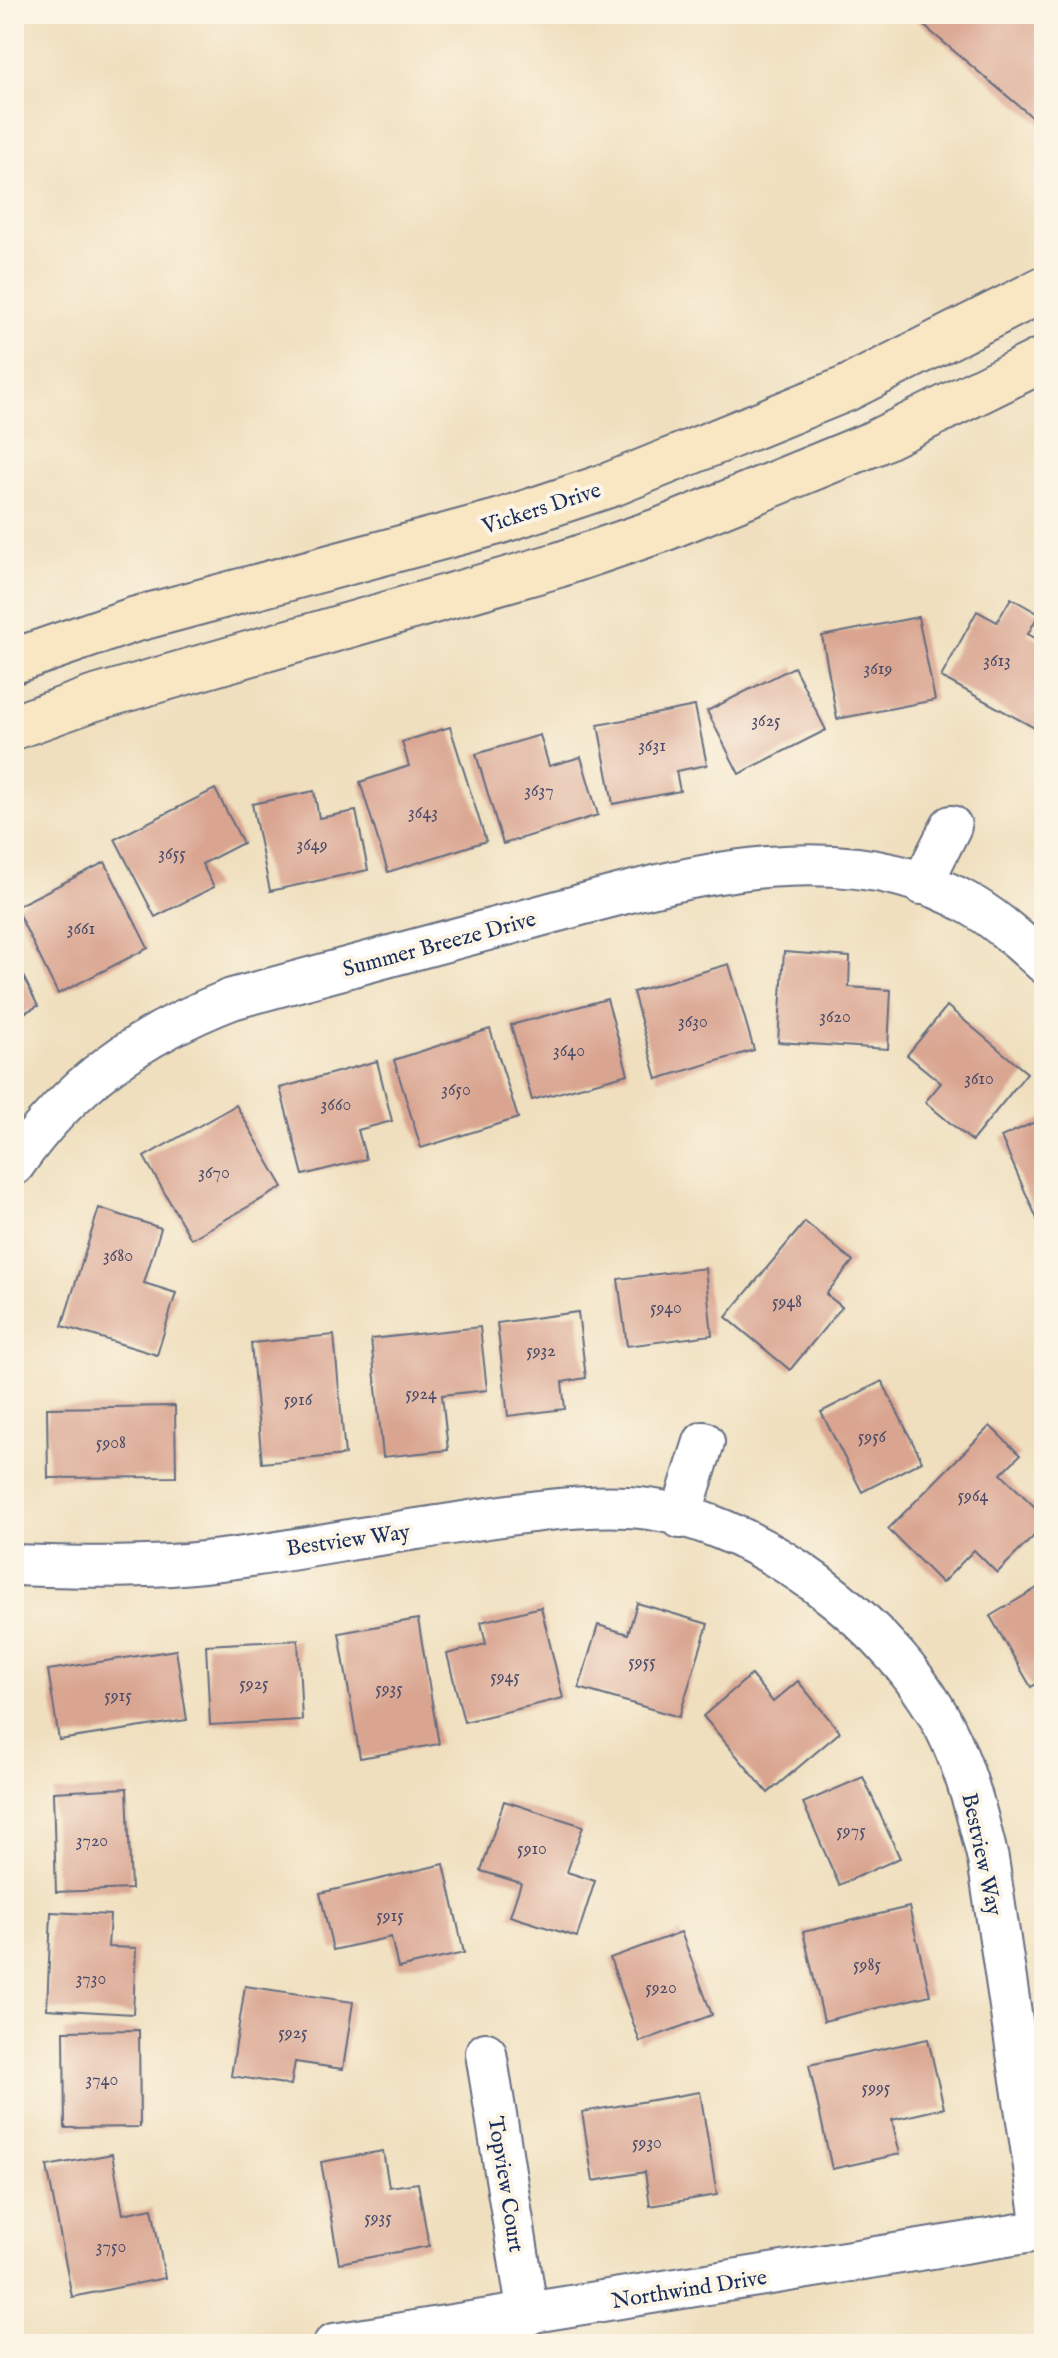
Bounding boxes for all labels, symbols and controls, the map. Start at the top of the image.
street label: Vickers Drive [478,477,605,542]
house number: 3613 [983,650,1011,673]
house number: 3619 [864,658,892,681]
house number: 3625 [751,710,781,733]
house number: 3631 [638,735,666,758]
house number: 3637 [524,780,554,803]
house number: 3643 [408,802,438,825]
house number: 3649 [297,834,328,857]
house number: 3655 [158,843,186,866]
street label: Summer Breeze Drive [340,906,539,984]
house number: 3661 [67,918,95,941]
house number: 3620 [819,1006,851,1029]
house number: 3630 [678,1011,708,1034]
house number: 3640 [553,1040,585,1063]
house number: 3610 [964,1068,994,1091]
house number: 3650 [441,1079,471,1102]
house number: 3660 [321,1094,351,1117]
house number: 3670 [198,1162,230,1185]
house number: 3680 [103,1245,133,1268]
house number: 5948 [772,1291,802,1314]
house number: 5940 [650,1297,682,1320]
house number: 5932 [526,1340,556,1363]
house number: 5924 [405,1383,437,1406]
house number: 5916 [284,1389,313,1412]
house number: 5956 [858,1426,887,1449]
house number: 5908 [96,1432,126,1455]
house number: 5964 [958,1485,989,1508]
street label: Bestview Way [285,1518,412,1564]
house number: 5955 [628,1651,656,1674]
house number: 5945 [490,1666,520,1689]
house number: 5925 [239,1673,269,1696]
house number: 5935 [375,1678,403,1701]
house number: 5915 [104,1685,132,1708]
street label: Bestview Way [954,1791,1008,1918]
house number: 5975 [836,1820,866,1843]
house number: 3720 [76,1830,108,1853]
house number: 5910 [517,1838,547,1861]
house number: 5915 [376,1905,404,1928]
house number: 5985 [853,1954,881,1977]
house number: 3730 [76,1968,106,1991]
house number: 5920 [645,1977,677,2000]
house number: 5925 [278,2022,308,2045]
house number: 3740 [86,2069,118,2092]
house number: 5995 [862,2077,891,2100]
street label: Topview Court [480,2114,530,2255]
house number: 5930 [632,2132,662,2155]
house number: 5935 [364,2207,392,2230]
house number: 3750 [96,2236,126,2259]
street label: Northwind Drive [610,2264,769,2316]

